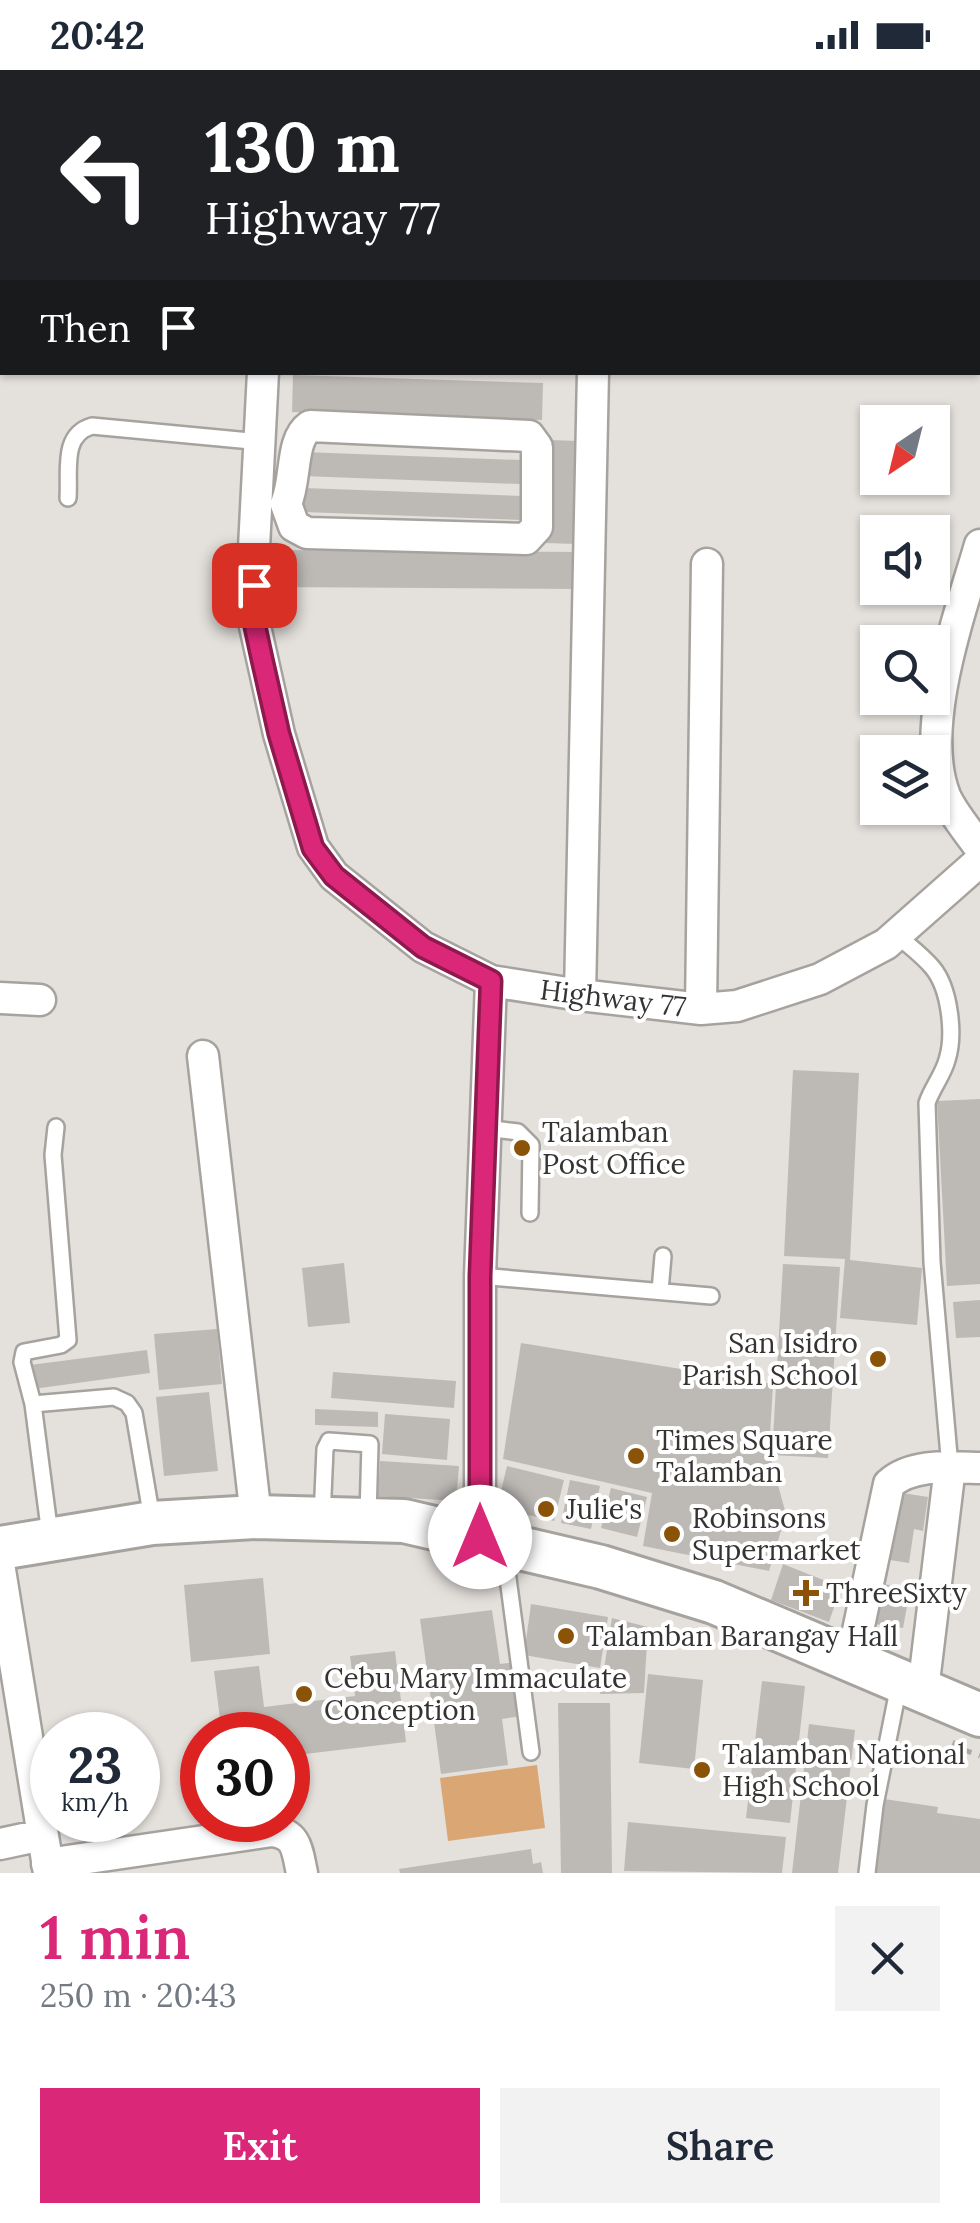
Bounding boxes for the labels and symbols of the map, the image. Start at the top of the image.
north arrow [860,405,950,495]
pin [212,543,297,628]
street label: Highway 77 [538,971,688,1025]
place label: Talamban Post Office [542,1114,686,1182]
marker: Talamban Post Office [511,1137,533,1159]
place label: San Isidro Parish School [682,1325,858,1393]
marker: San Isidro Parish School [867,1348,889,1370]
place label: Times Square Talamban [656,1422,833,1490]
marker: Times Square Talamban [625,1445,647,1467]
position arrow [428,1485,532,1589]
place label: Julie's [565,1491,642,1527]
marker: Julie's [535,1498,557,1520]
place label: Robinsons Supermarket [692,1500,861,1568]
marker: Robinsons Supermarket [661,1523,683,1545]
place label: ThreeSixty [826,1575,967,1611]
marker: ThreeSixty [795,1582,817,1604]
place label: Talamban Barangay Hall [586,1618,898,1654]
marker: Talamban Barangay Hall [555,1625,577,1647]
place label: Cebu Mary Immaculate Conception [324,1660,627,1728]
marker: Cebu Mary Immaculate Conception [293,1683,315,1705]
speed limit sign: 30 [180,1712,310,1842]
place label: Talamban National High School [722,1736,966,1804]
marker: Talamban National High School [691,1759,713,1781]

